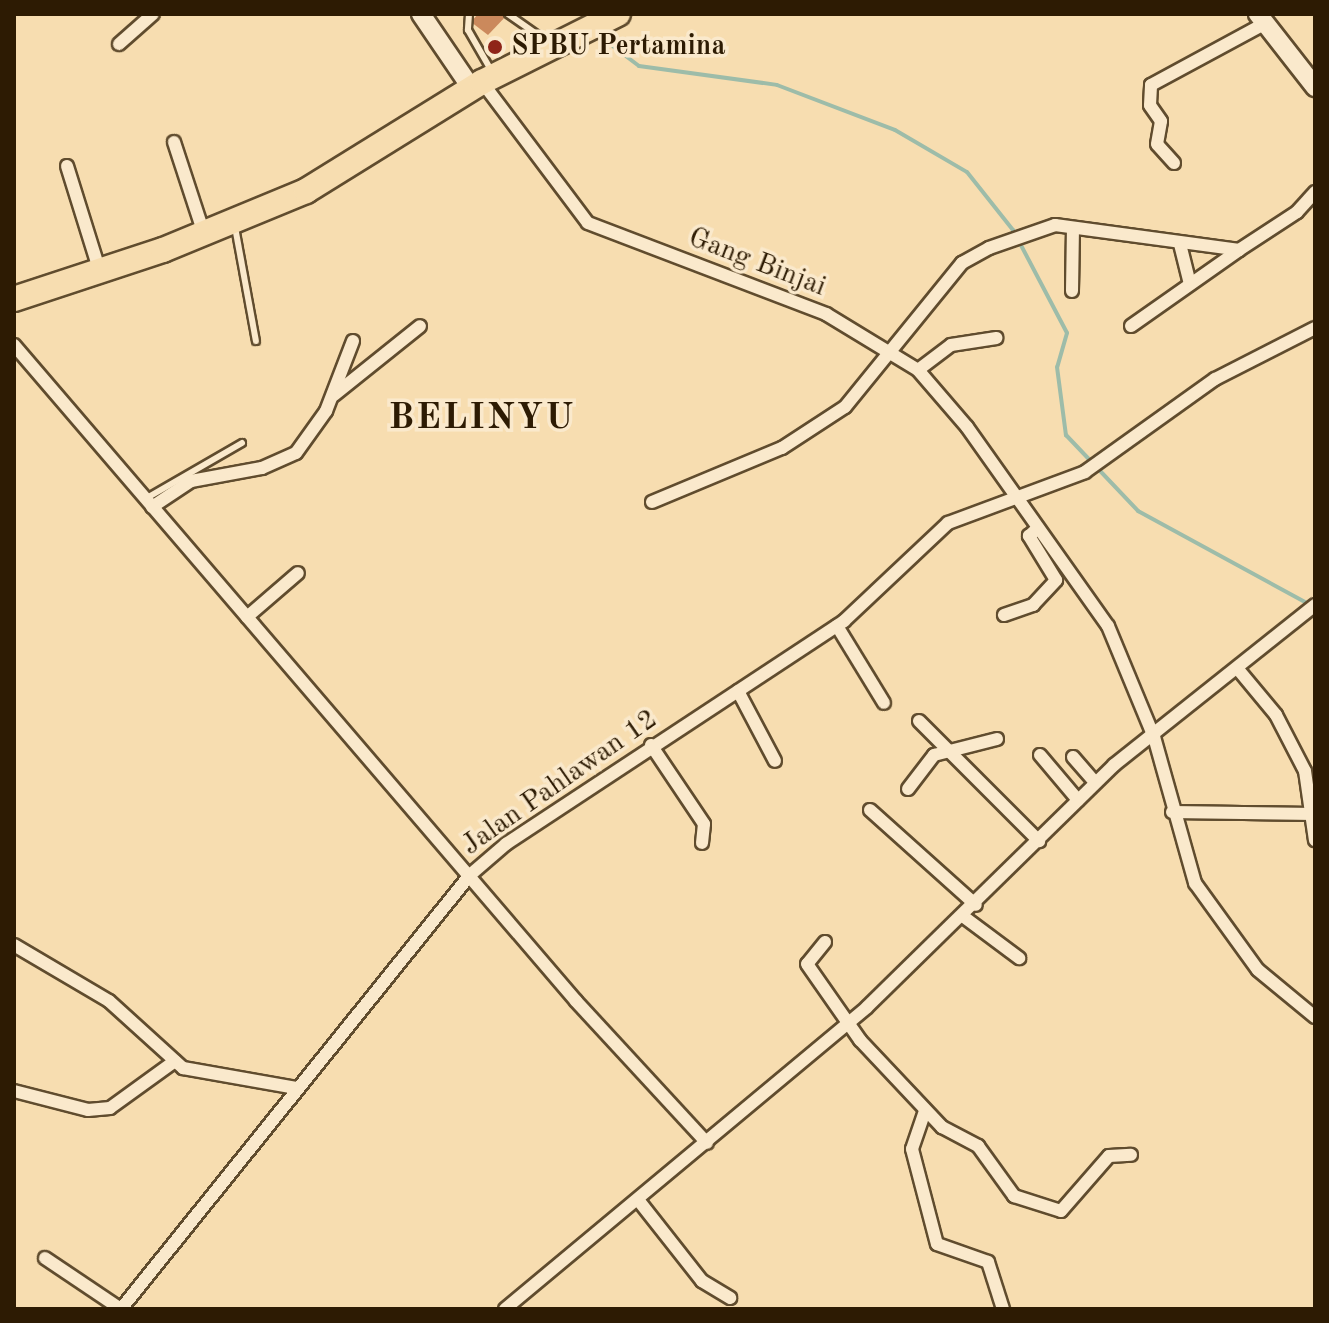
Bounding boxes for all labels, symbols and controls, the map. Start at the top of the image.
place label: SPBU Pertamina [511,30,726,64]
marker: SPBU Pertamina [486,38,504,56]
street label: Gang Binjai [684,221,830,305]
district label: BELINYU [389,398,575,442]
street label: Jalan Pahlawan 12 [456,703,664,863]

